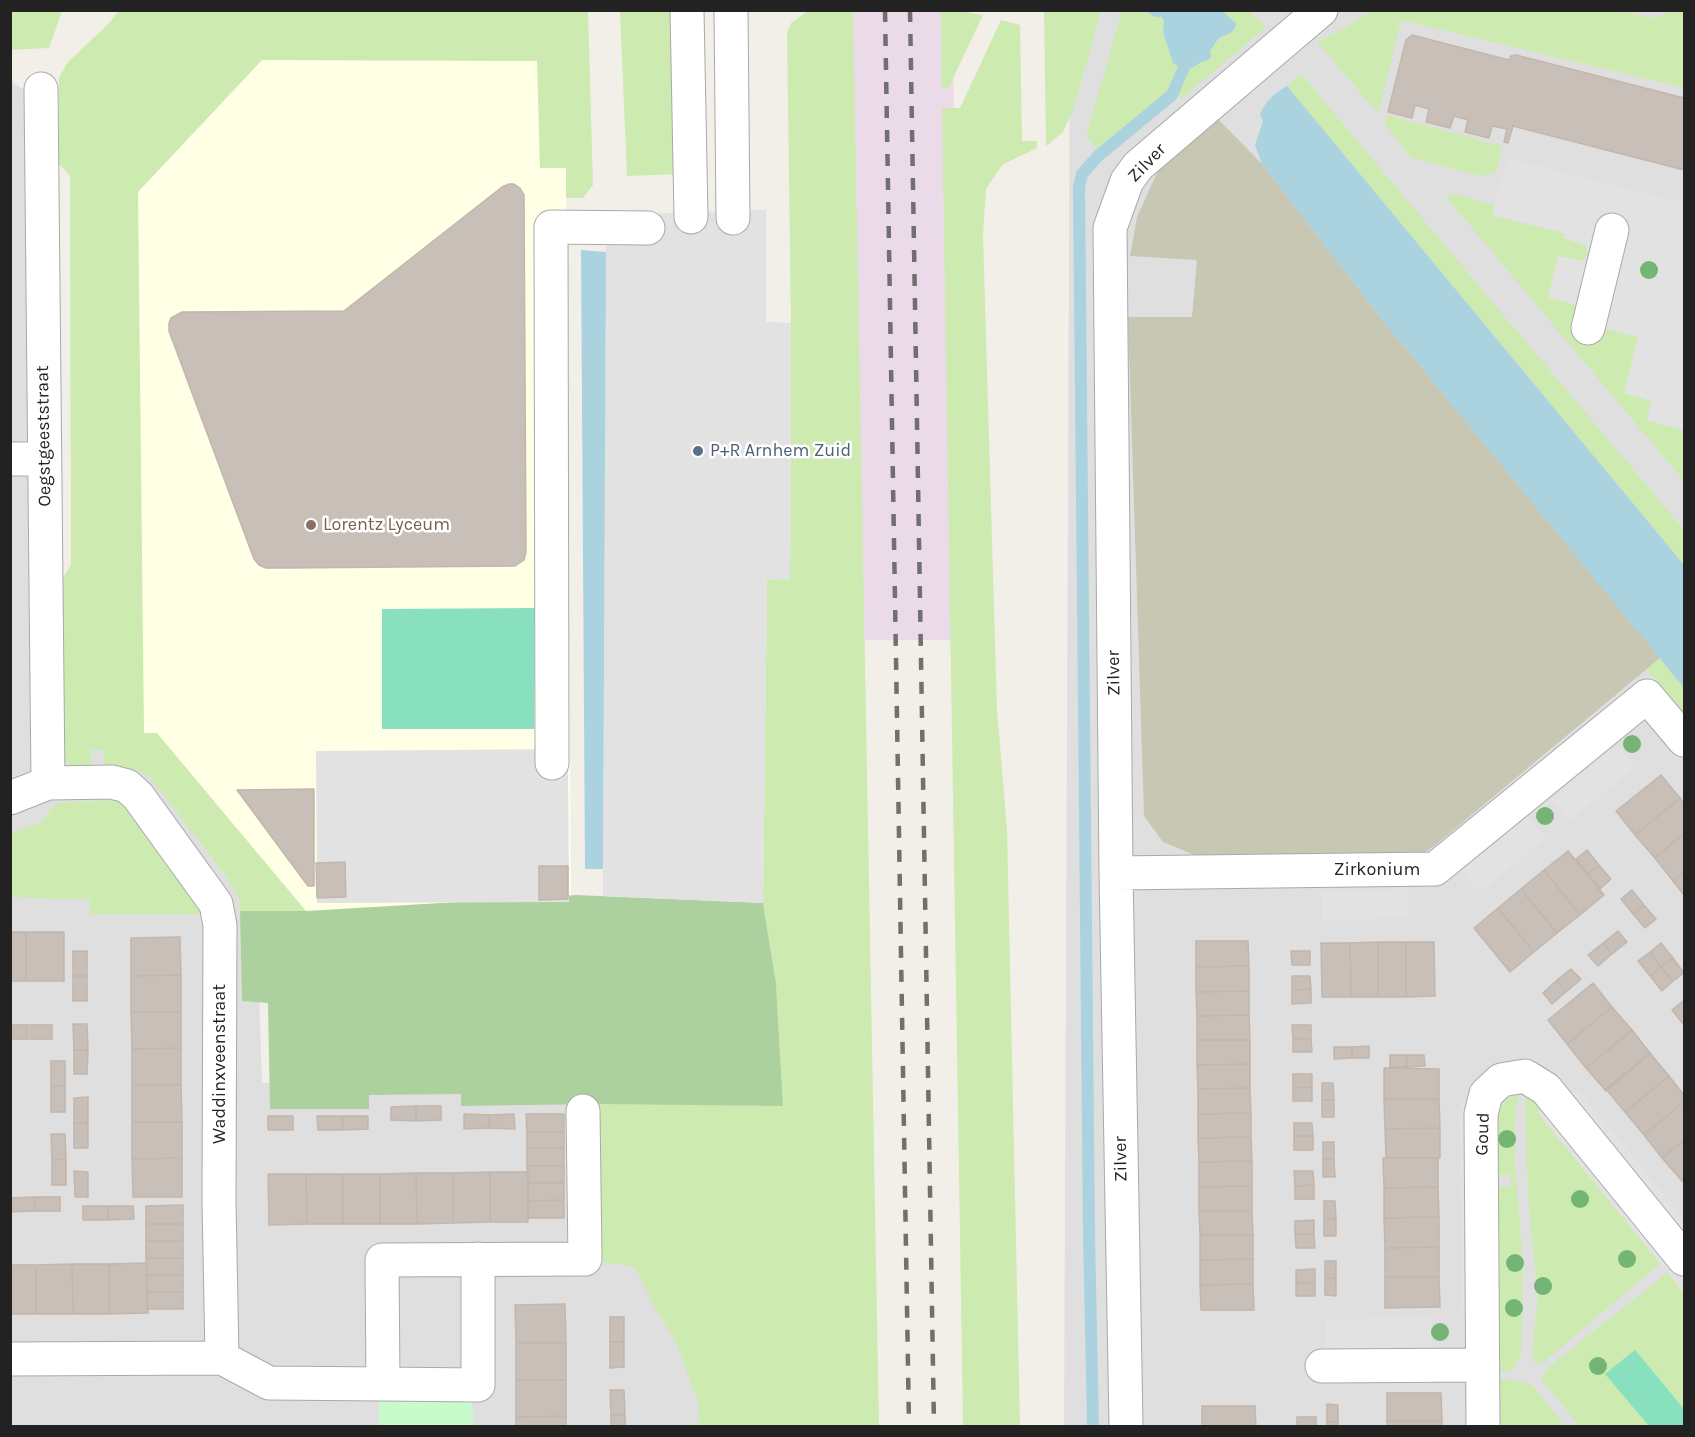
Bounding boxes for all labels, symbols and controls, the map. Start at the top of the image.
street label: Zilver [1123,139,1171,187]
street label: Oegstgeeststraat [32,365,56,507]
place label: P+R Arnhem Zuid [710,440,851,462]
marker: P+R Arnhem Zuid [691,444,705,458]
place label: Lorentz Lyceum [323,514,450,536]
marker: Lorentz Lyceum [304,518,318,532]
street label: Zilver [1103,650,1125,696]
street label: Zirkonium [1334,859,1420,881]
street label: Waddinxveenstraat [209,984,231,1144]
street label: Goud [1471,1112,1495,1156]
street label: Zilver [1110,1136,1132,1182]

